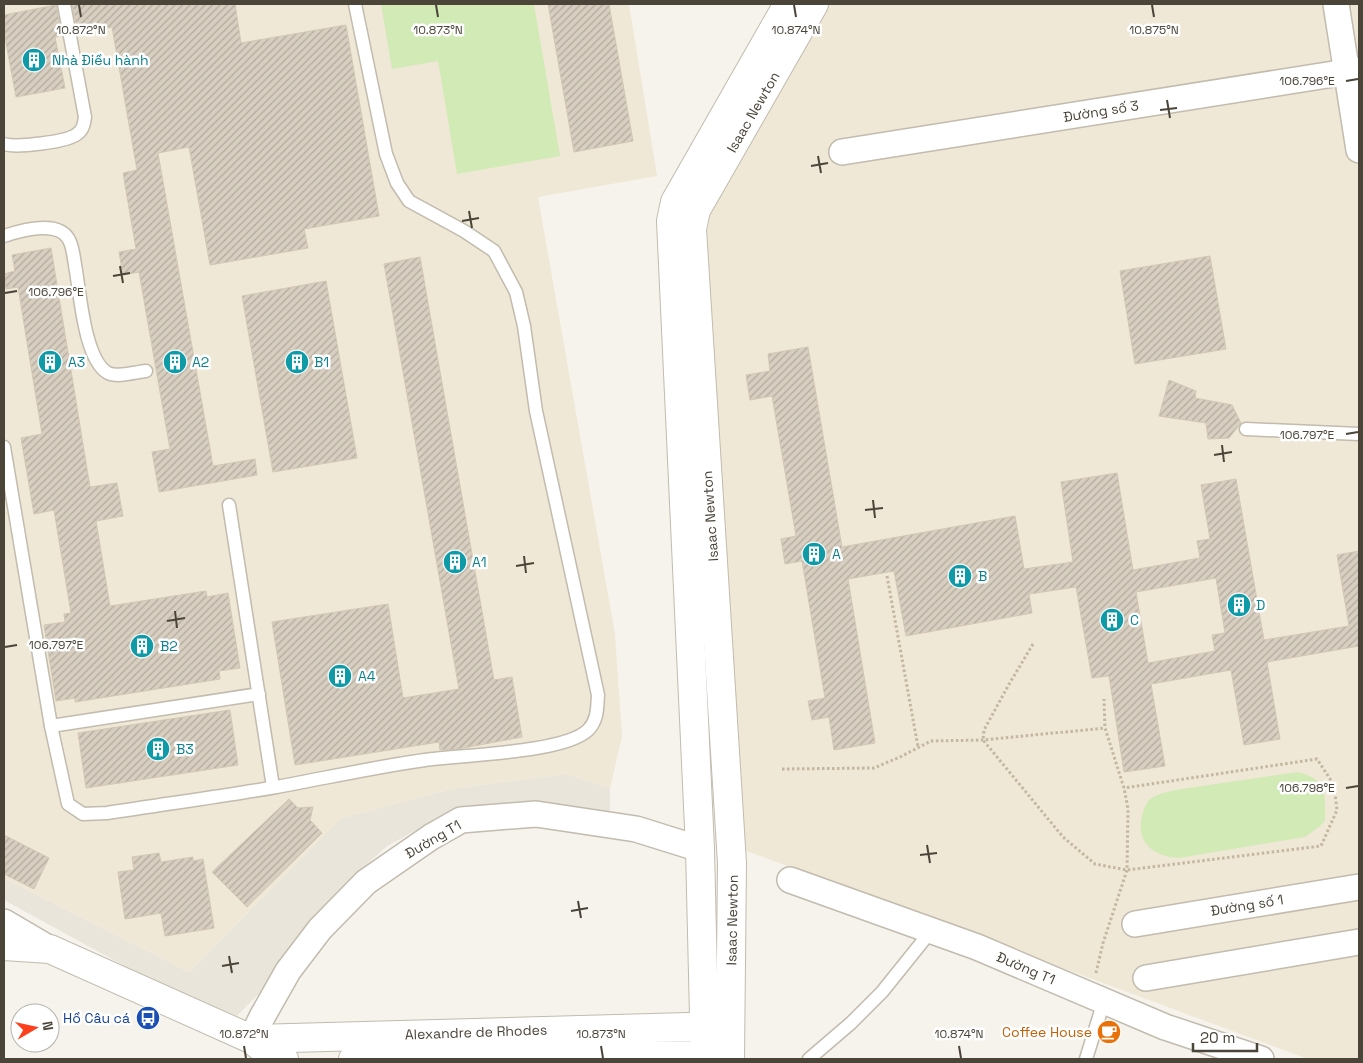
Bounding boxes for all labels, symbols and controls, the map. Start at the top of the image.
text: 10.872°N [56,22,106,38]
text: 10.873°N [413,22,463,38]
text: 10.874°N [772,22,821,38]
text: 10.875°N [1129,22,1179,38]
building icon: Nhà Điều hành [21,47,47,73]
place label: Nhà Điều hành [52,51,149,69]
street label: Isaac Newton [723,68,783,156]
text: 106.796°E [1279,73,1335,89]
street label: Đường số 3 [1062,96,1140,126]
text: 106.796°E [28,284,84,300]
building icon: A3 [37,349,63,375]
building icon: A2 [162,349,188,375]
building icon: B1 [284,349,310,375]
place label: A3 [68,353,85,371]
place label: A2 [192,353,209,371]
place label: B1 [314,353,329,371]
text: 106.797°E [1280,427,1335,443]
street label: Isaac Newton [698,470,722,562]
building icon: A [801,541,827,567]
place label: A [832,545,841,563]
building icon: A1 [442,549,468,575]
place label: A1 [472,553,487,571]
building icon: B [947,563,973,589]
place label: B [978,567,987,585]
building icon: D [1226,592,1252,618]
place label: D [1256,596,1265,614]
building icon: C [1099,607,1125,633]
place label: C [1130,611,1139,629]
building icon: B2 [129,633,155,659]
text: 106.797°E [29,637,84,653]
place label: B2 [160,637,178,655]
building icon: A4 [327,663,353,689]
place label: A4 [358,667,376,685]
building icon: B3 [145,736,171,762]
place label: B3 [176,740,194,758]
text: 106.798°E [1279,780,1335,796]
street label: Đường T1 [402,816,464,862]
street label: Isaac Newton [722,874,742,966]
street label: Đường số 1 [1209,890,1285,920]
street label: Đường T1 [994,948,1058,988]
north arrow [10,1003,60,1053]
bus stop icon: Hồ Câu cá [135,1005,161,1031]
place label: Hồ Câu cá [63,1009,130,1027]
cafe icon: Coffee House [1096,1019,1122,1045]
text: N [38,1020,57,1032]
scale bar [1193,1020,1257,1052]
street label: Alexandre de Rhodes [405,1021,547,1043]
place label: Coffee House [1002,1023,1092,1041]
text: 10.872°N [219,1026,269,1042]
text: 10.873°N [576,1026,626,1042]
text: 10.874°N [935,1026,984,1042]
text: 20 m [1200,1028,1235,1047]

